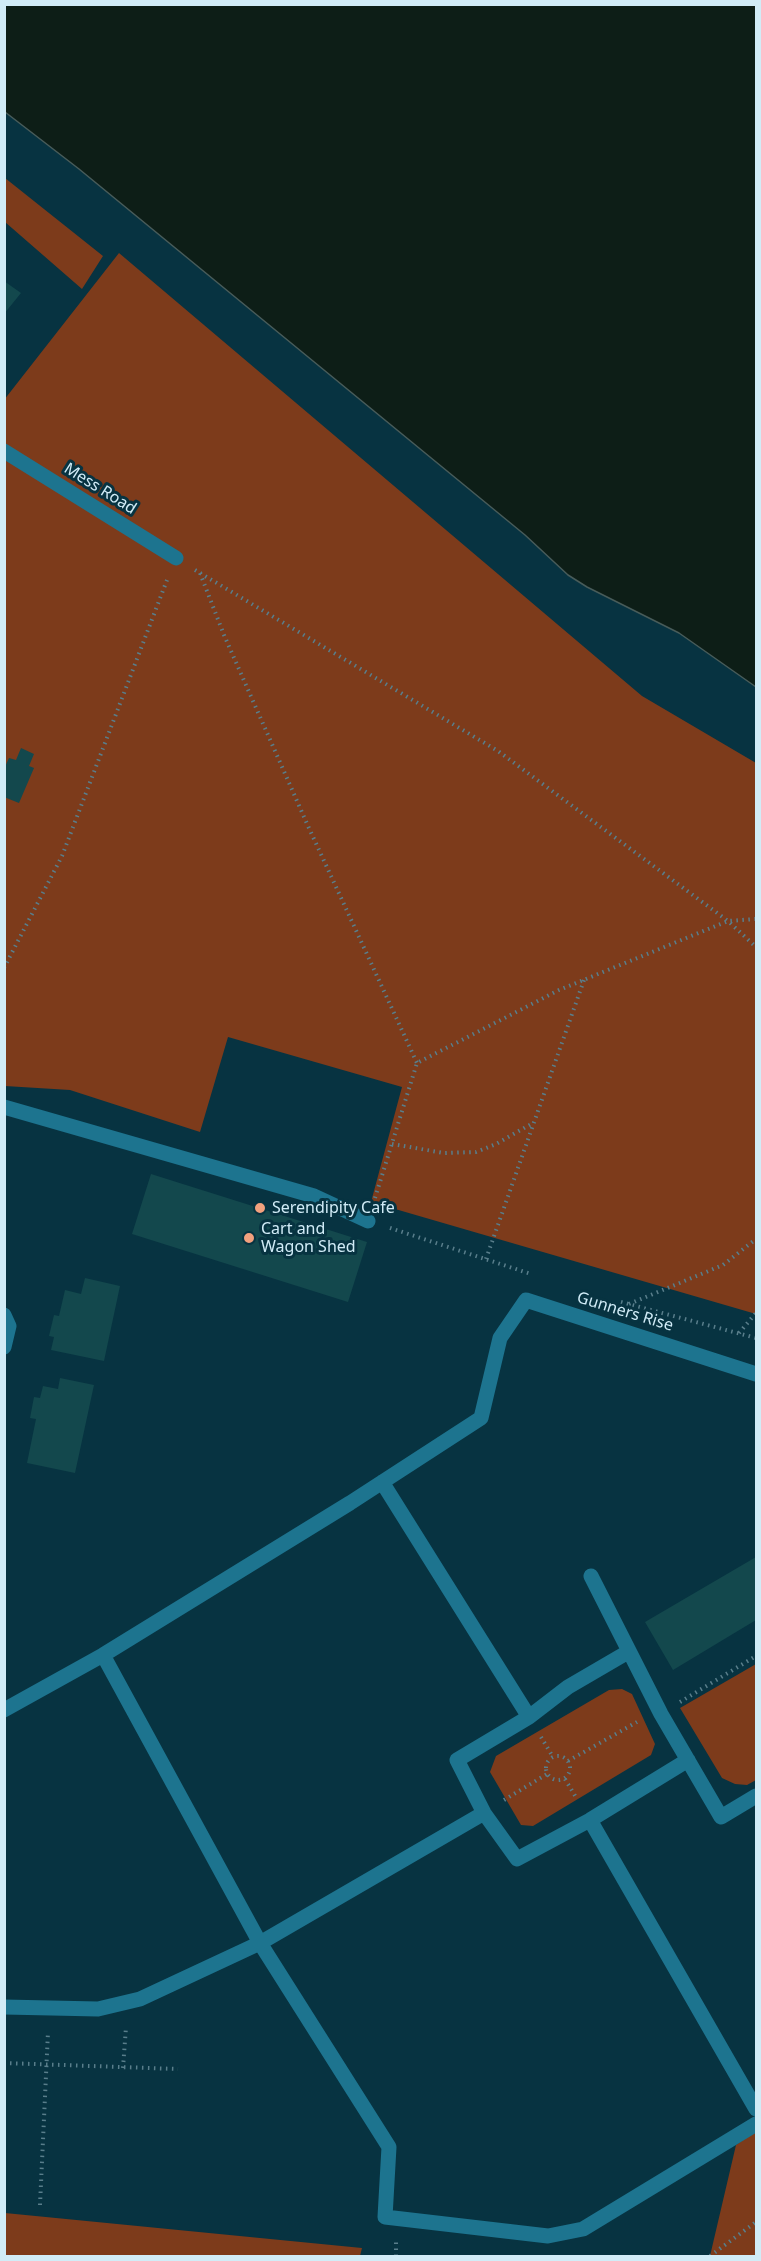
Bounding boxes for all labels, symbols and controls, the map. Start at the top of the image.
street label: Mess Road [60,459,140,519]
place label: Serendipity Cafe [272,1198,395,1218]
marker: Serendipity Cafe [253,1201,267,1215]
place label: Cart and Wagon Shed [261,1219,356,1257]
marker: Cart and Wagon Shed [242,1231,256,1245]
street label: Gunners Rise [575,1288,675,1336]

